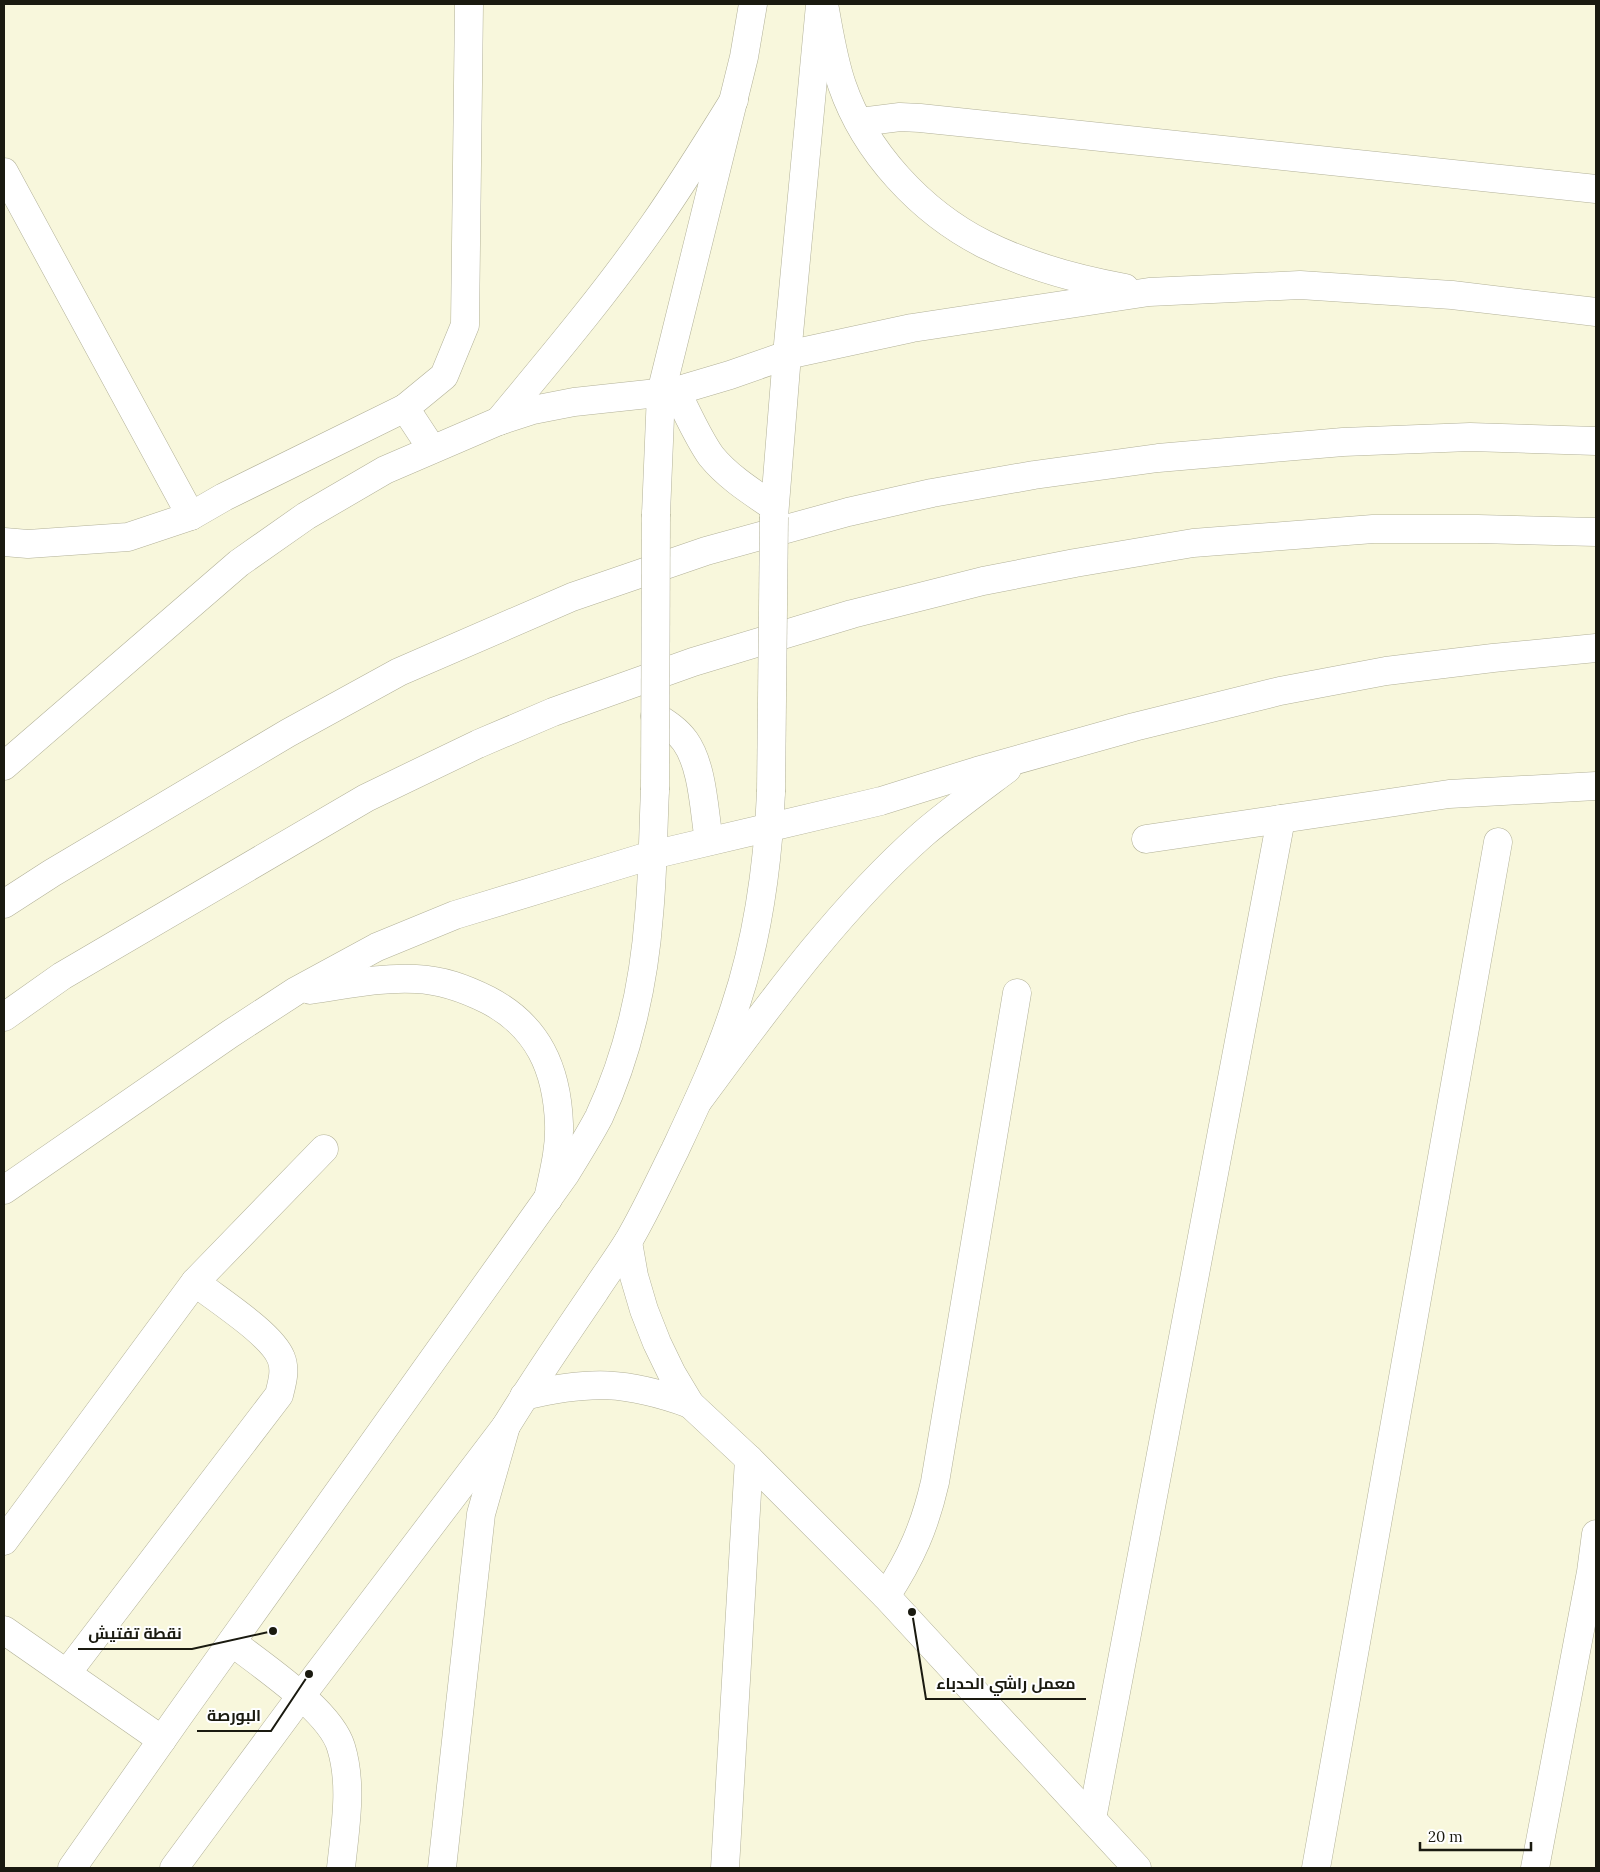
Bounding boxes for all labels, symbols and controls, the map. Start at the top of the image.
callout: نقطة تفتيش [78,1618,192,1649]
text: نقطة تفتيش [88,1623,182,1643]
callout: معمل راشي الحدباء [926,1668,1086,1699]
text: معمل راشي الحدباء [936,1673,1076,1696]
callout: البورصة [197,1700,271,1731]
text: البورصة [207,1705,261,1725]
scale bar [1420,1820,1531,1852]
text: 20 m [1428,1827,1463,1846]

